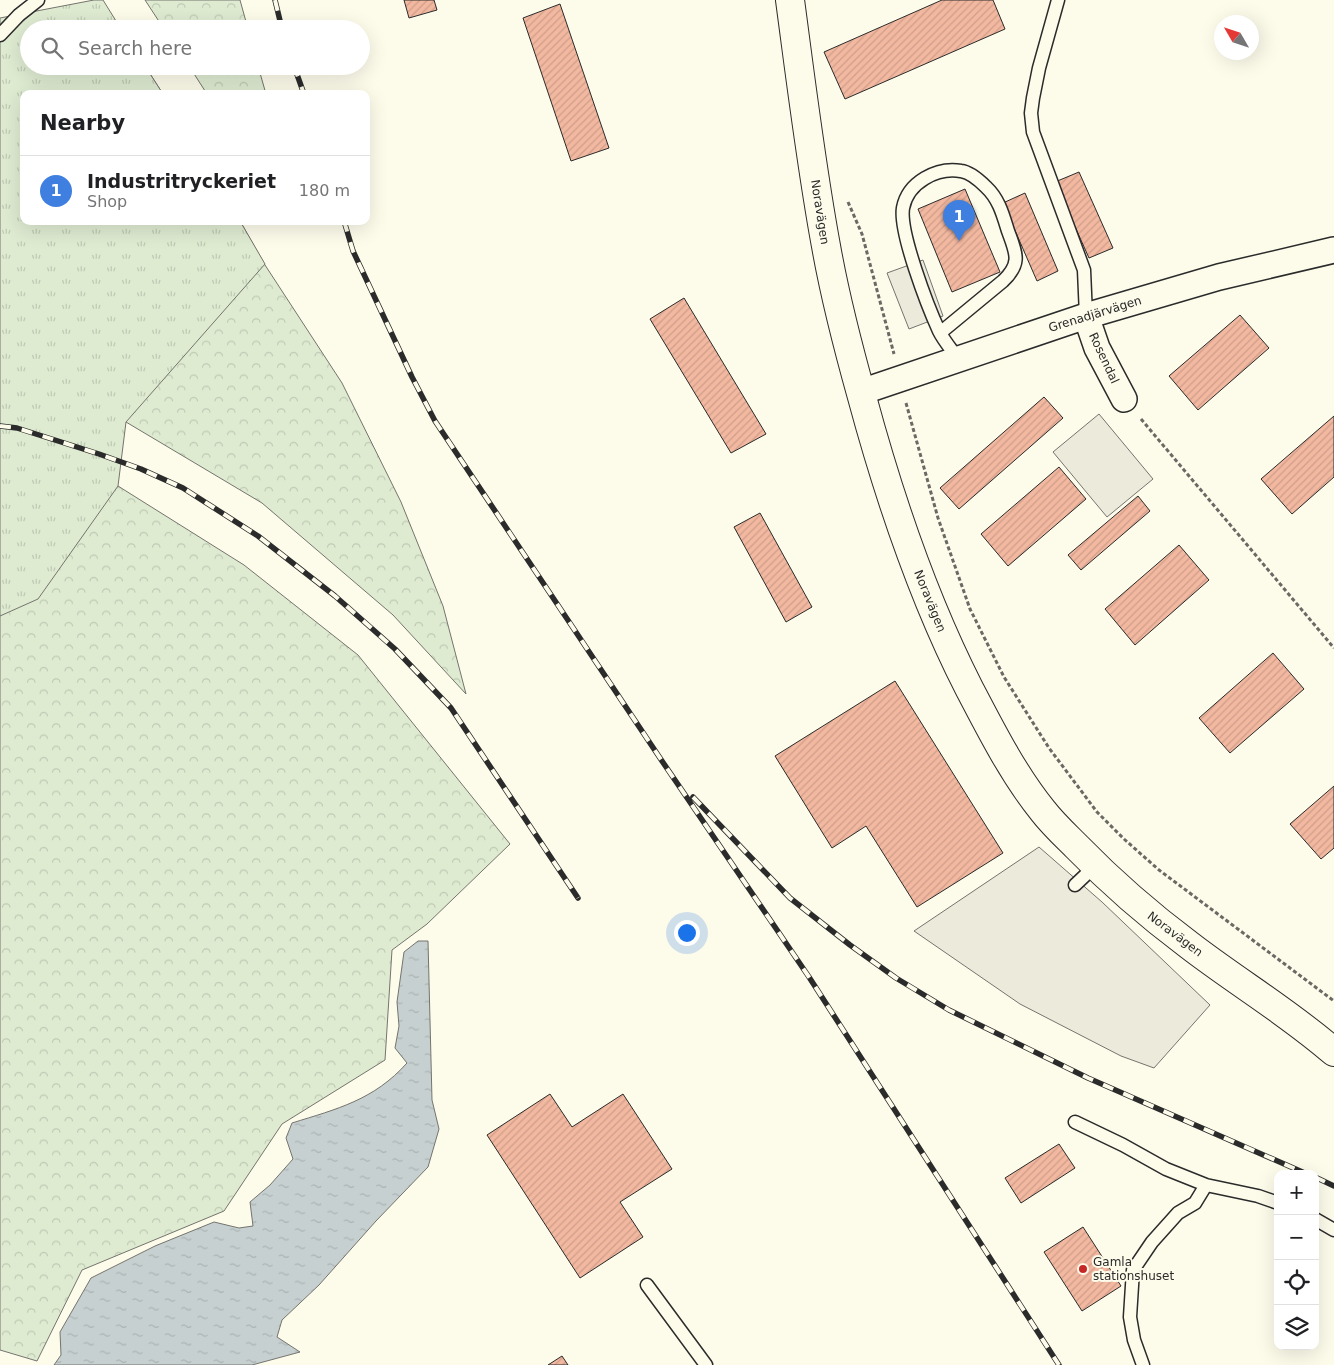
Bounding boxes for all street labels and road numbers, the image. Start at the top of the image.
street label: Noravägen [808,178,832,246]
street label: Grenadjärvägen [1047,293,1143,335]
street label: Rosendal [1086,330,1122,386]
street label: Noravägen [911,568,949,634]
street label: Noravägen [1145,909,1205,959]

